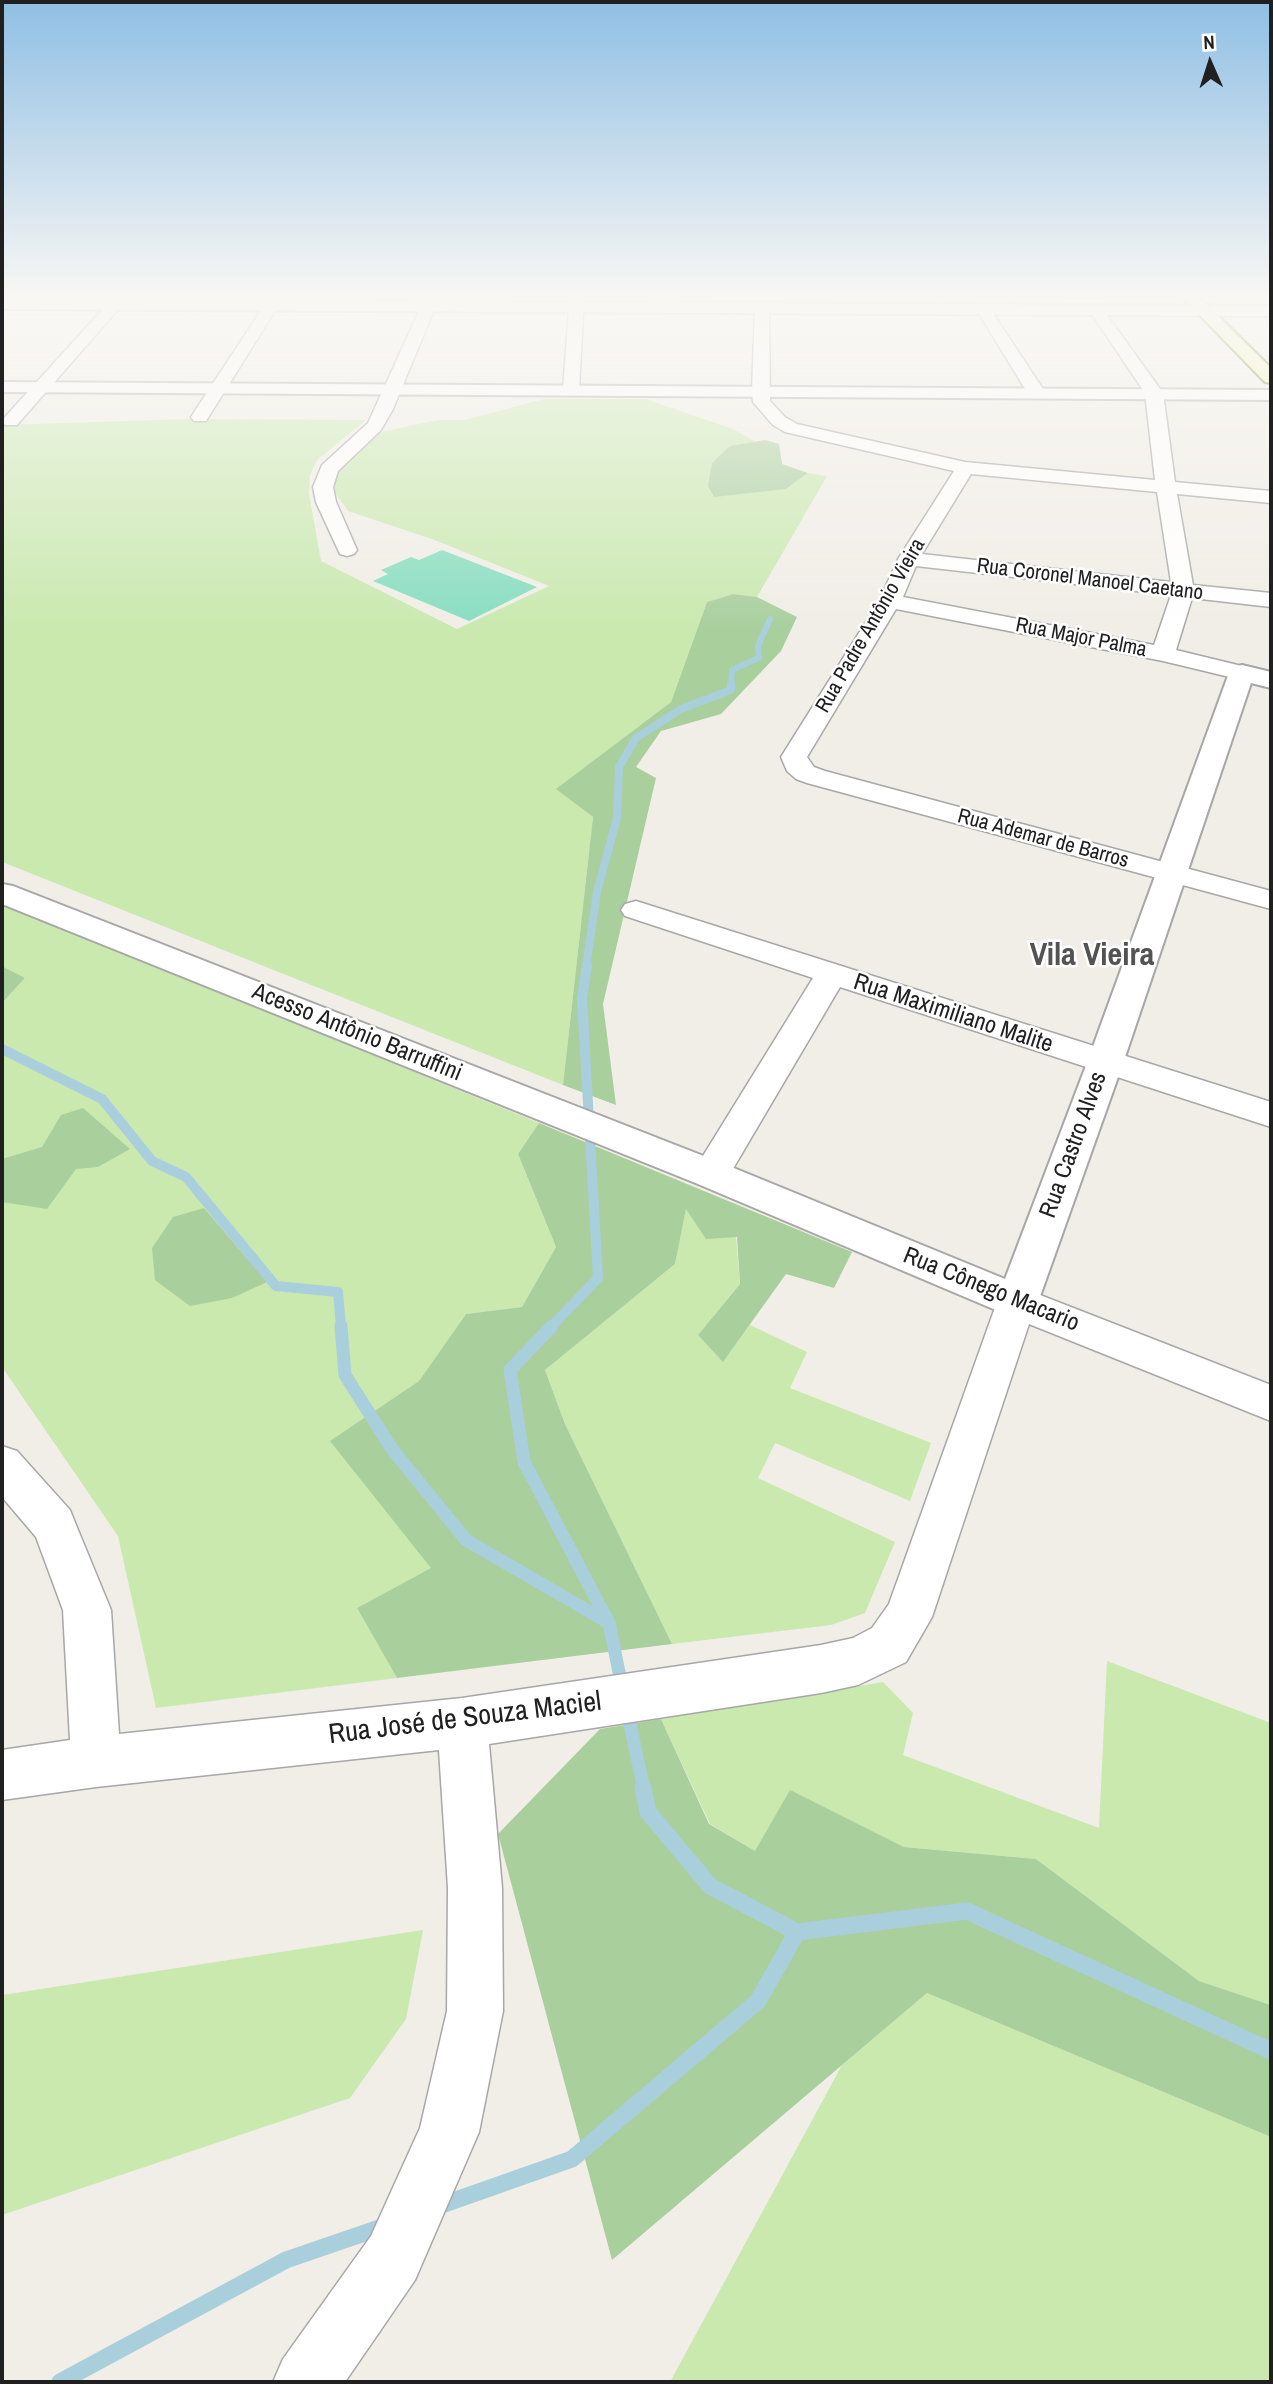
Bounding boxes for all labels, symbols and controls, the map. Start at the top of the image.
north arrow [1175,28,1245,98]
text: N [1203,29,1215,55]
street label: Rua Padre Antônio Vieira [811,534,931,718]
street label: Rua Coronel Manoel Caetano [975,554,1205,606]
street label: Rua Major Palma [1013,613,1149,663]
street label: Rua Ademar de Barros [955,804,1131,874]
district label: Vila Vieira [1030,937,1154,975]
street label: Rua Maximiliano Malite [850,968,1056,1060]
street label: Acesso Antônio Barruffini [248,978,466,1088]
street label: Rua Castro Alves [1034,1068,1114,1222]
street label: Rua Cônego Macario [899,1242,1083,1338]
street label: Rua José de Souza Maciel [327,1686,603,1752]

